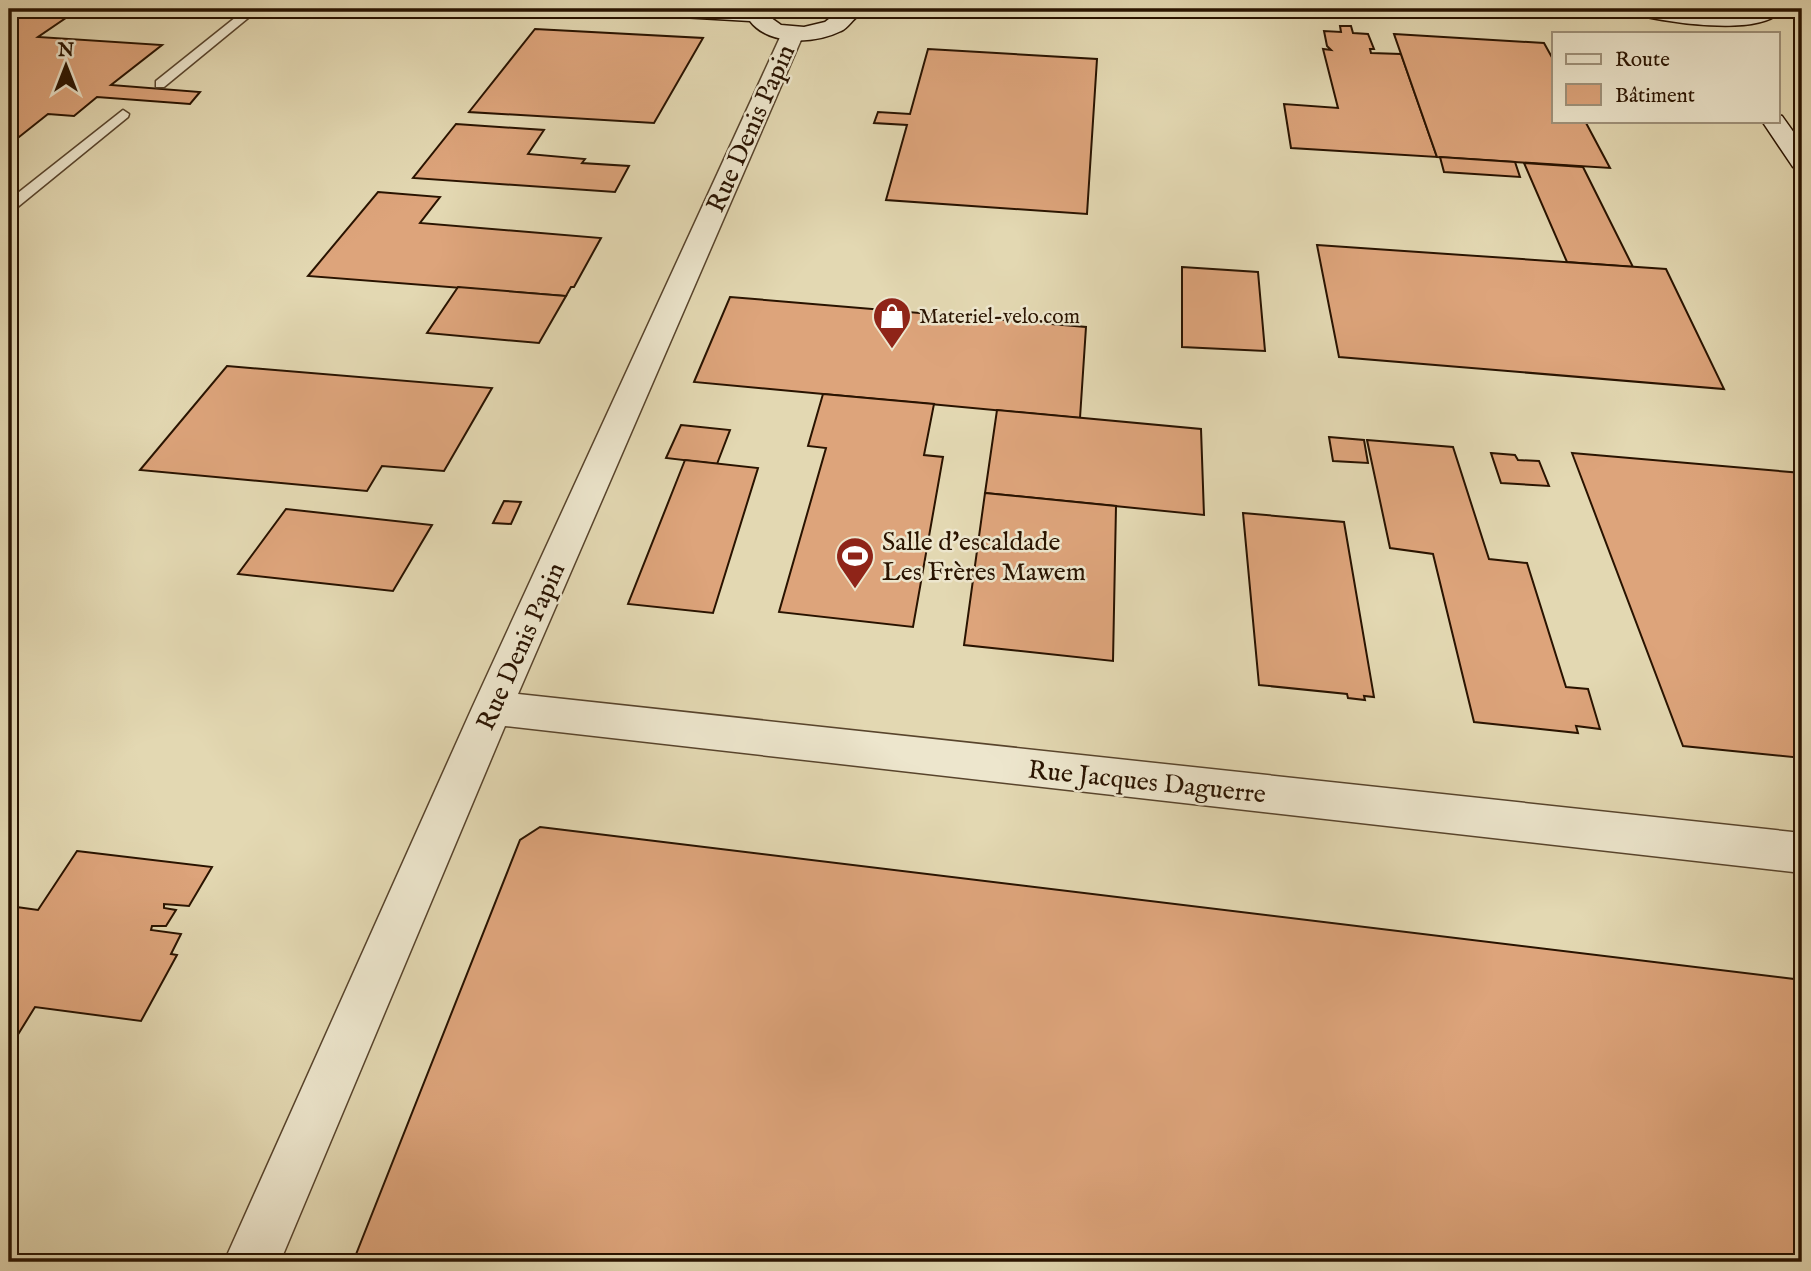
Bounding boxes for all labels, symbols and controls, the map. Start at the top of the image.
north arrow [32,32,102,102]
legend [1552,32,1780,122]
text: N [57,39,75,63]
street label: Rue Denis Papin [700,40,803,218]
text: Route [1615,47,1670,74]
text: Bâtiment [1615,83,1695,110]
shop icon: Materiel-velo.com [871,295,913,350]
place label: Materiel-velo.com [919,304,1080,331]
place label: Salle d'escaldade Les Frères Mawem [882,526,1086,589]
sports icon: Salle d'escaldade Les Frères Mawem [834,535,876,590]
street label: Rue Denis Papin [470,558,573,736]
street label: Rue Jacques Daguerre [1026,754,1267,811]

